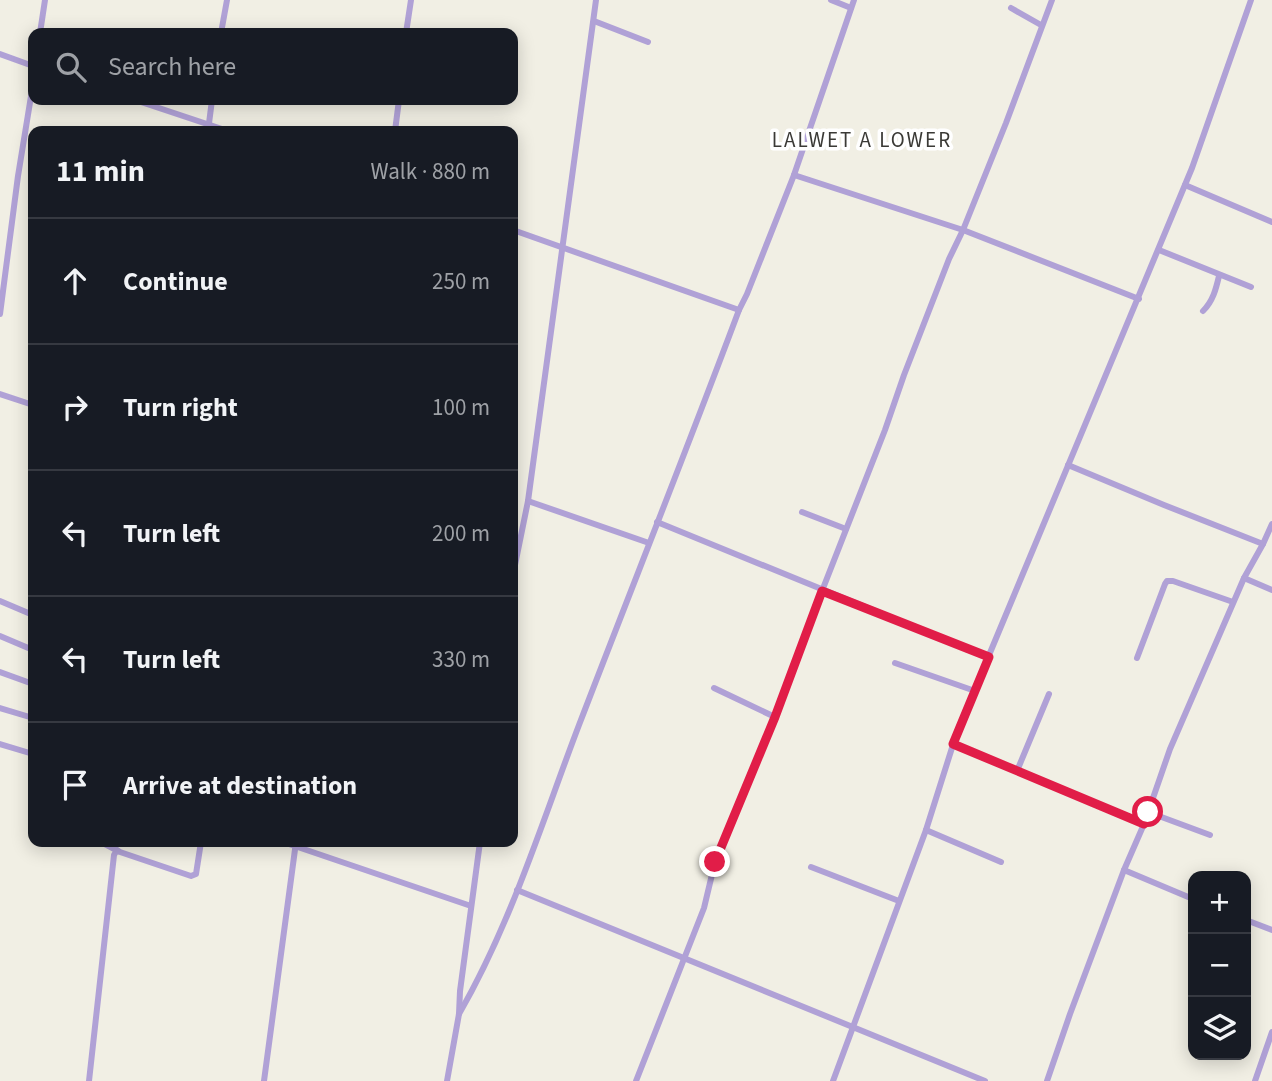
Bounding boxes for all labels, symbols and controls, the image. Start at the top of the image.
search box [28,28,518,105]
icon: search [52,48,90,86]
text: Search here [108,48,236,85]
district label: LALWET A LOWER [772,125,952,155]
text: 11 min [56,150,145,193]
text: Walk · 880 m [371,155,490,188]
icon: ahead [56,262,94,300]
text: Continue [123,263,228,300]
text: 250 m [432,265,490,298]
icon: right [56,388,94,426]
text: Turn right [123,389,238,426]
text: 100 m [432,391,490,424]
icon: left [56,514,94,552]
text: Turn left [123,515,220,552]
text: 200 m [432,517,490,550]
icon: left [56,640,94,678]
text: Turn left [123,641,220,678]
text: 330 m [432,643,490,676]
icon: arrive [56,766,94,804]
text: Arrive at destination [123,767,357,804]
route start [1132,796,1163,827]
route end [699,846,730,877]
map controls [1188,871,1251,1060]
button: + [1188,871,1251,934]
button: − [1188,934,1251,997]
button: layers [1188,997,1251,1060]

